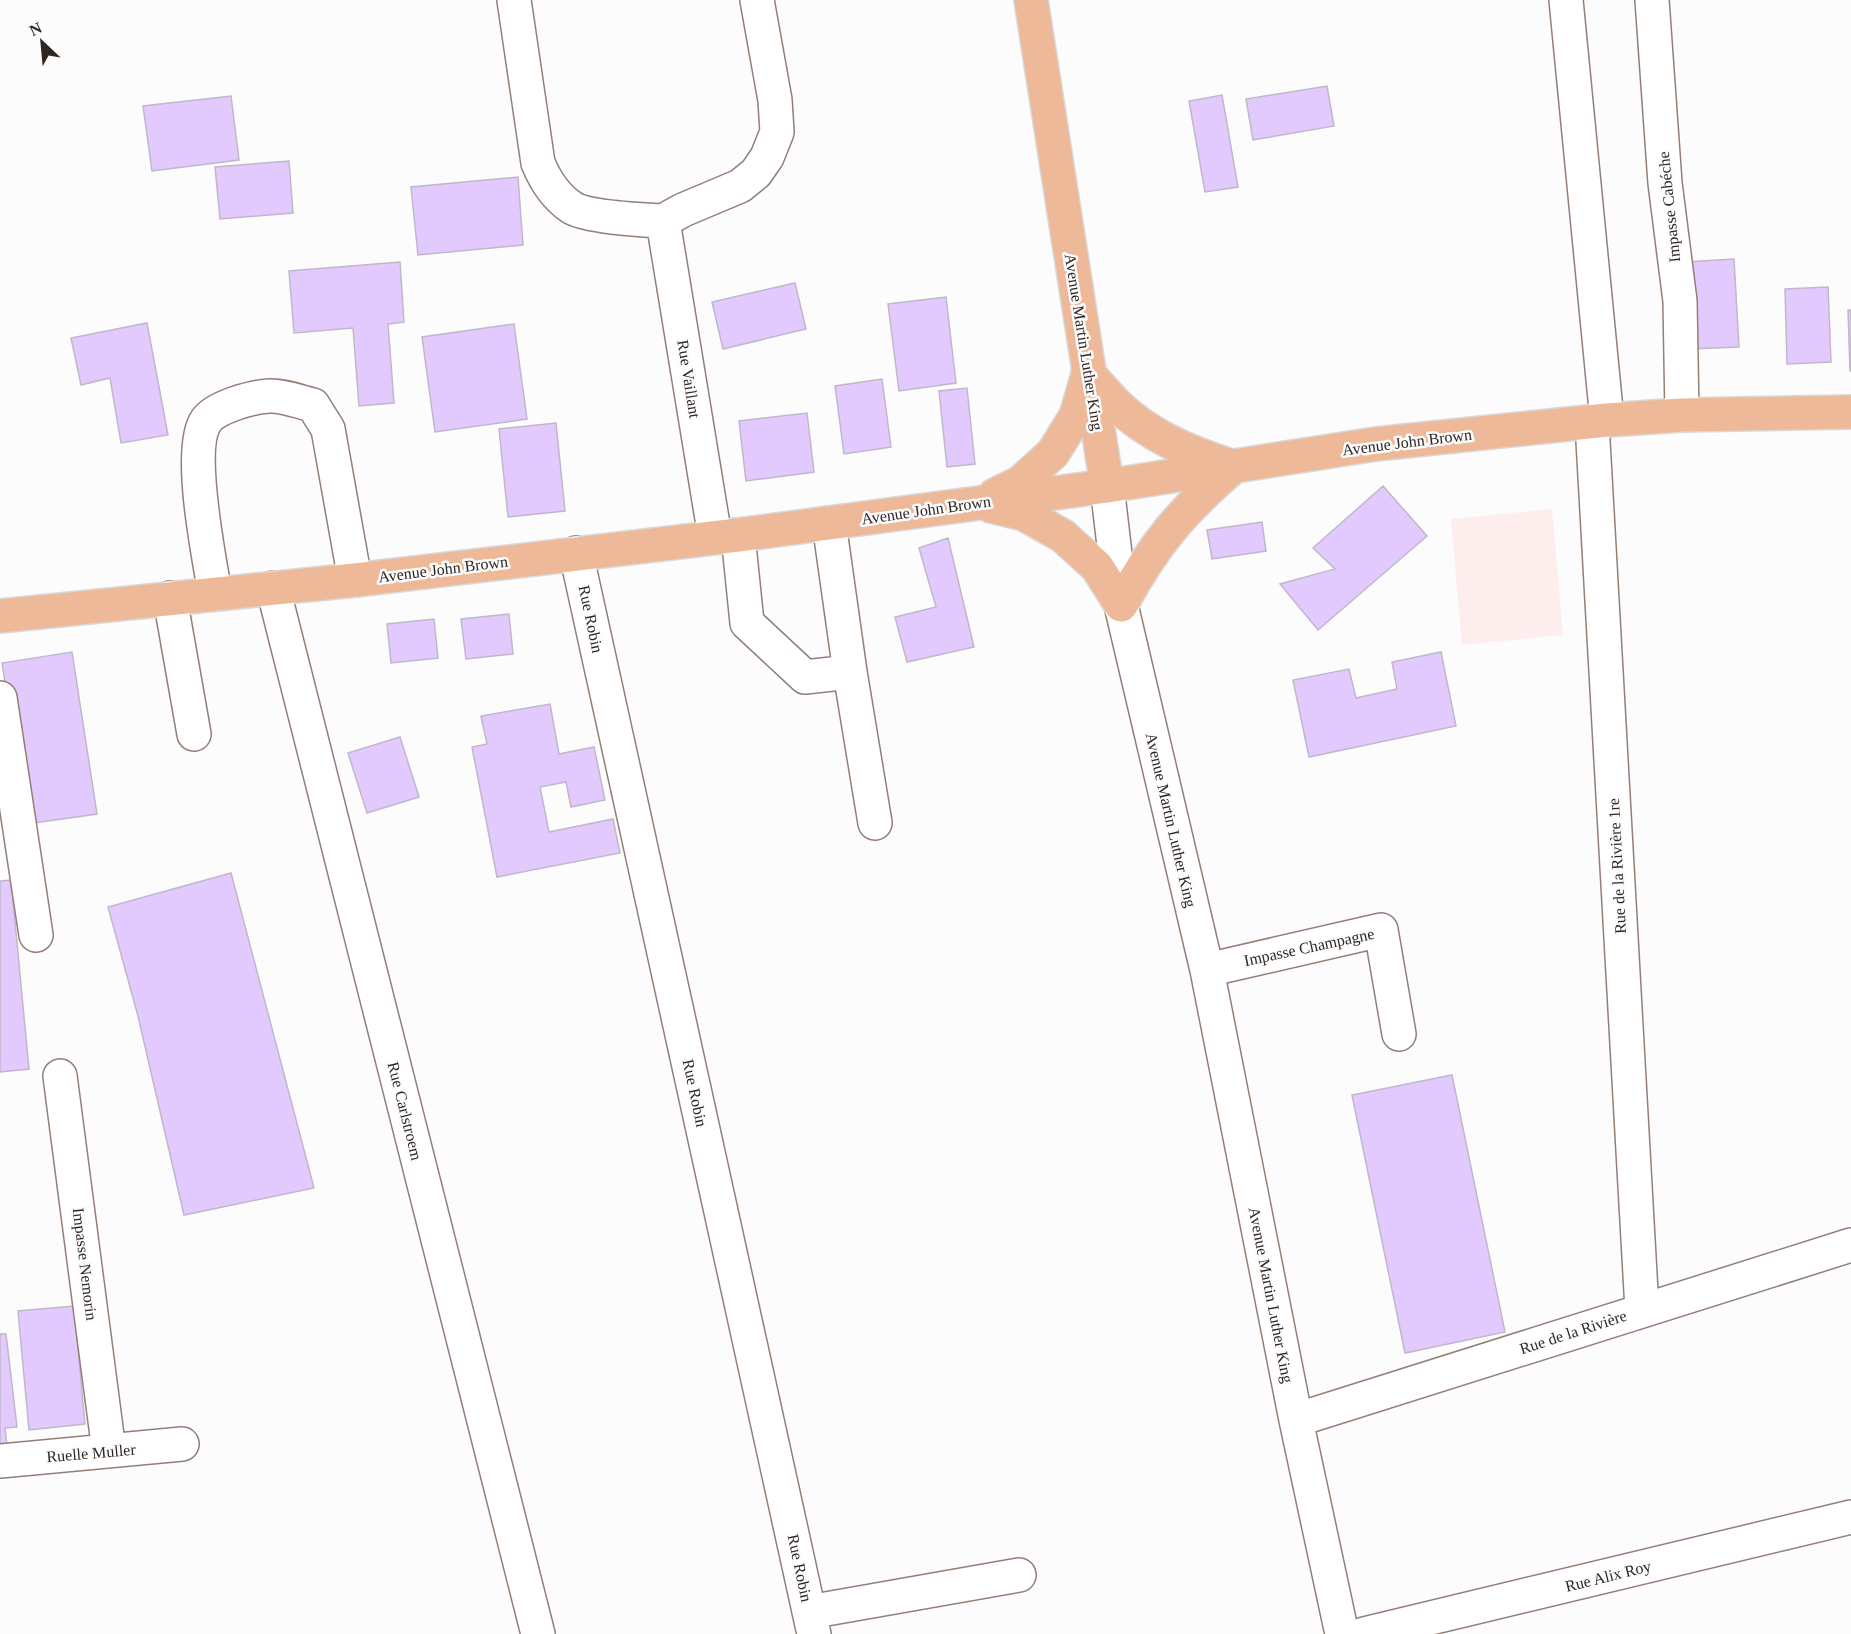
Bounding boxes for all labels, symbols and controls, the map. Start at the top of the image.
north arrow [12,12,72,72]
text: N [27,19,45,39]
street label: Impasse Cabéche [1655,151,1684,263]
street label: Avenue Martin Luther King [1061,252,1106,432]
street label: Rue Vaillant [674,339,704,420]
street label: Avenue John Brown [1341,426,1473,458]
street label: Avenue John Brown [860,493,992,527]
street label: Avenue John Brown [377,553,509,585]
street label: Rue Robin [576,584,606,654]
street label: Avenue Martin Luther King [1142,731,1199,909]
street label: Rue de la Rivière 1re [1605,798,1629,934]
street label: Impasse Champagne [1242,925,1376,970]
street label: Rue Robin [680,1058,710,1128]
street label: Rue Carlstroem [385,1060,426,1163]
street label: Avenue Martin Luther King [1245,1206,1296,1385]
street label: Impasse Nemorin [69,1207,100,1321]
street label: Rue de la Rivière [1517,1307,1629,1357]
street label: Ruelle Muller [46,1441,137,1465]
street label: Rue Robin [785,1533,815,1603]
street label: Rue Alix Roy [1563,1557,1653,1596]

